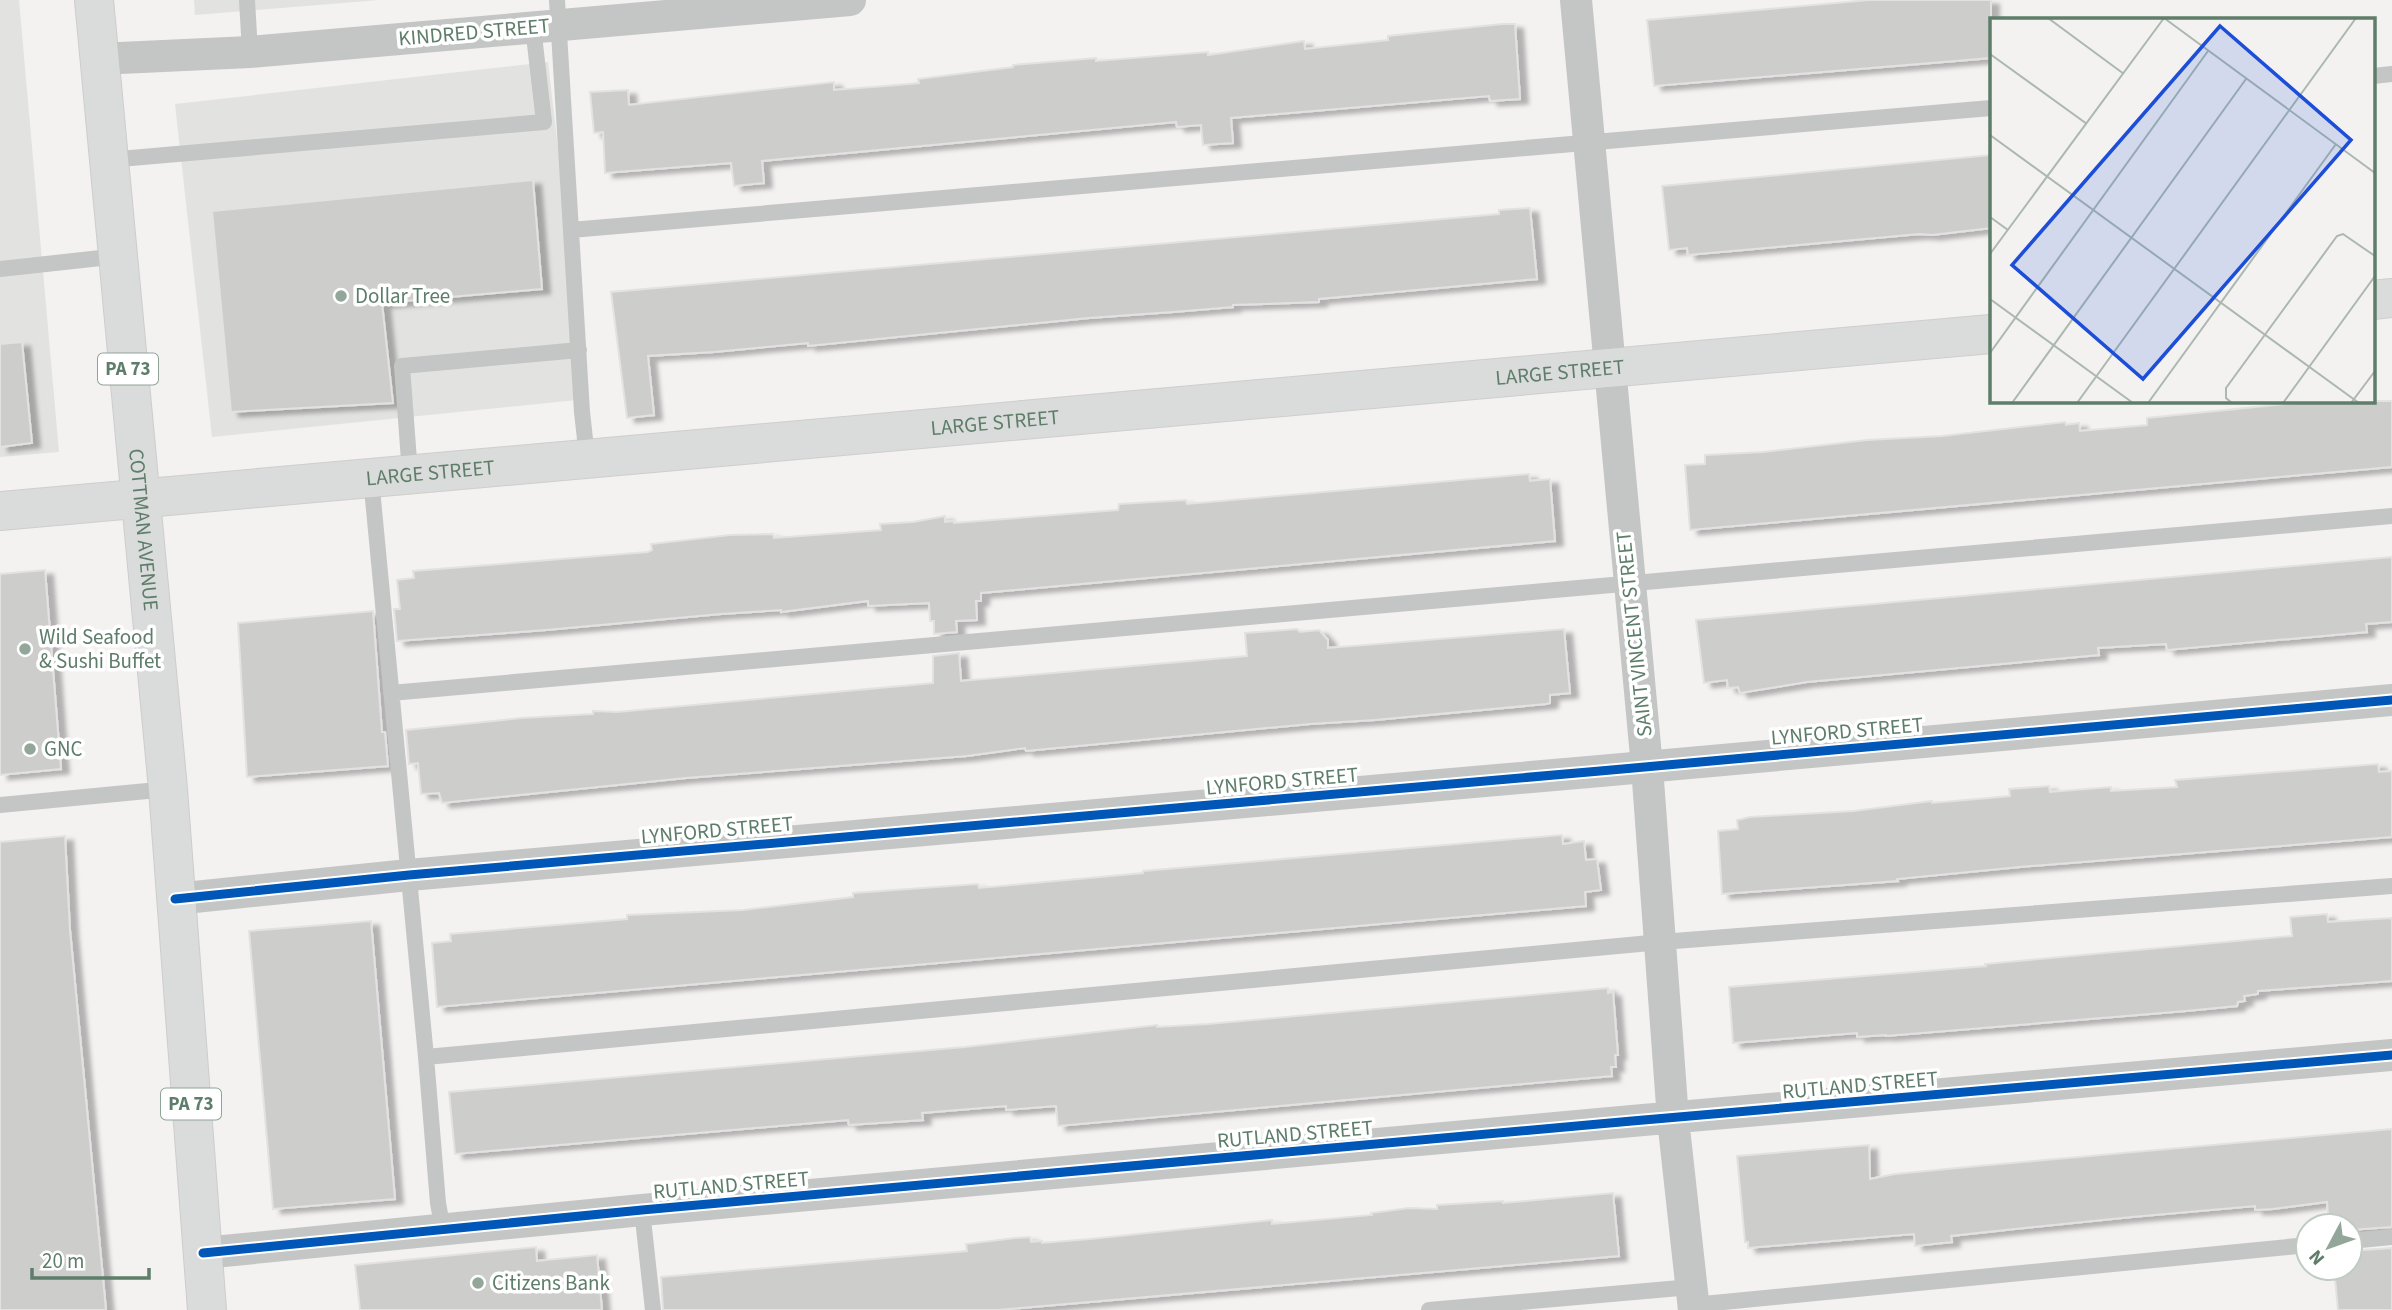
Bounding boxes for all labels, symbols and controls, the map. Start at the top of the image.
street label: KINDRED STREET [397,10,551,54]
inset map [1990,18,2374,402]
place label: Dollar Tree [355,281,450,311]
marker: Dollar Tree [333,288,349,304]
street label: LARGE STREET [1494,352,1626,393]
road number: PA 73 [98,354,158,384]
street label: LARGE STREET [929,402,1061,443]
street label: COTTMAN AVENUE [121,447,166,612]
street label: LARGE STREET [365,452,496,493]
street label: SAINT VINCENT STREET [1608,530,1660,738]
place label: Wild Seafood & Sushi Buffet [39,622,161,676]
marker: Wild Seafood & Sushi Buffet [17,641,33,657]
street label: LYNFORD STREET [1770,709,1924,753]
place label: GNC [44,734,83,764]
marker: GNC [22,741,38,757]
street label: LYNFORD STREET [1205,759,1359,803]
street label: LYNFORD STREET [640,808,794,852]
street label: RUTLAND STREET [1781,1063,1939,1107]
road number: PA 73 [161,1088,221,1120]
street label: RUTLAND STREET [1216,1112,1374,1156]
street label: RUTLAND STREET [652,1163,810,1207]
north arrow [2294,1212,2364,1282]
scale bar [32,1236,149,1280]
text: N [2303,1244,2332,1271]
text: 20 m [42,1246,84,1276]
place label: Citizens Bank [492,1268,610,1298]
marker: Citizens Bank [470,1275,486,1291]

